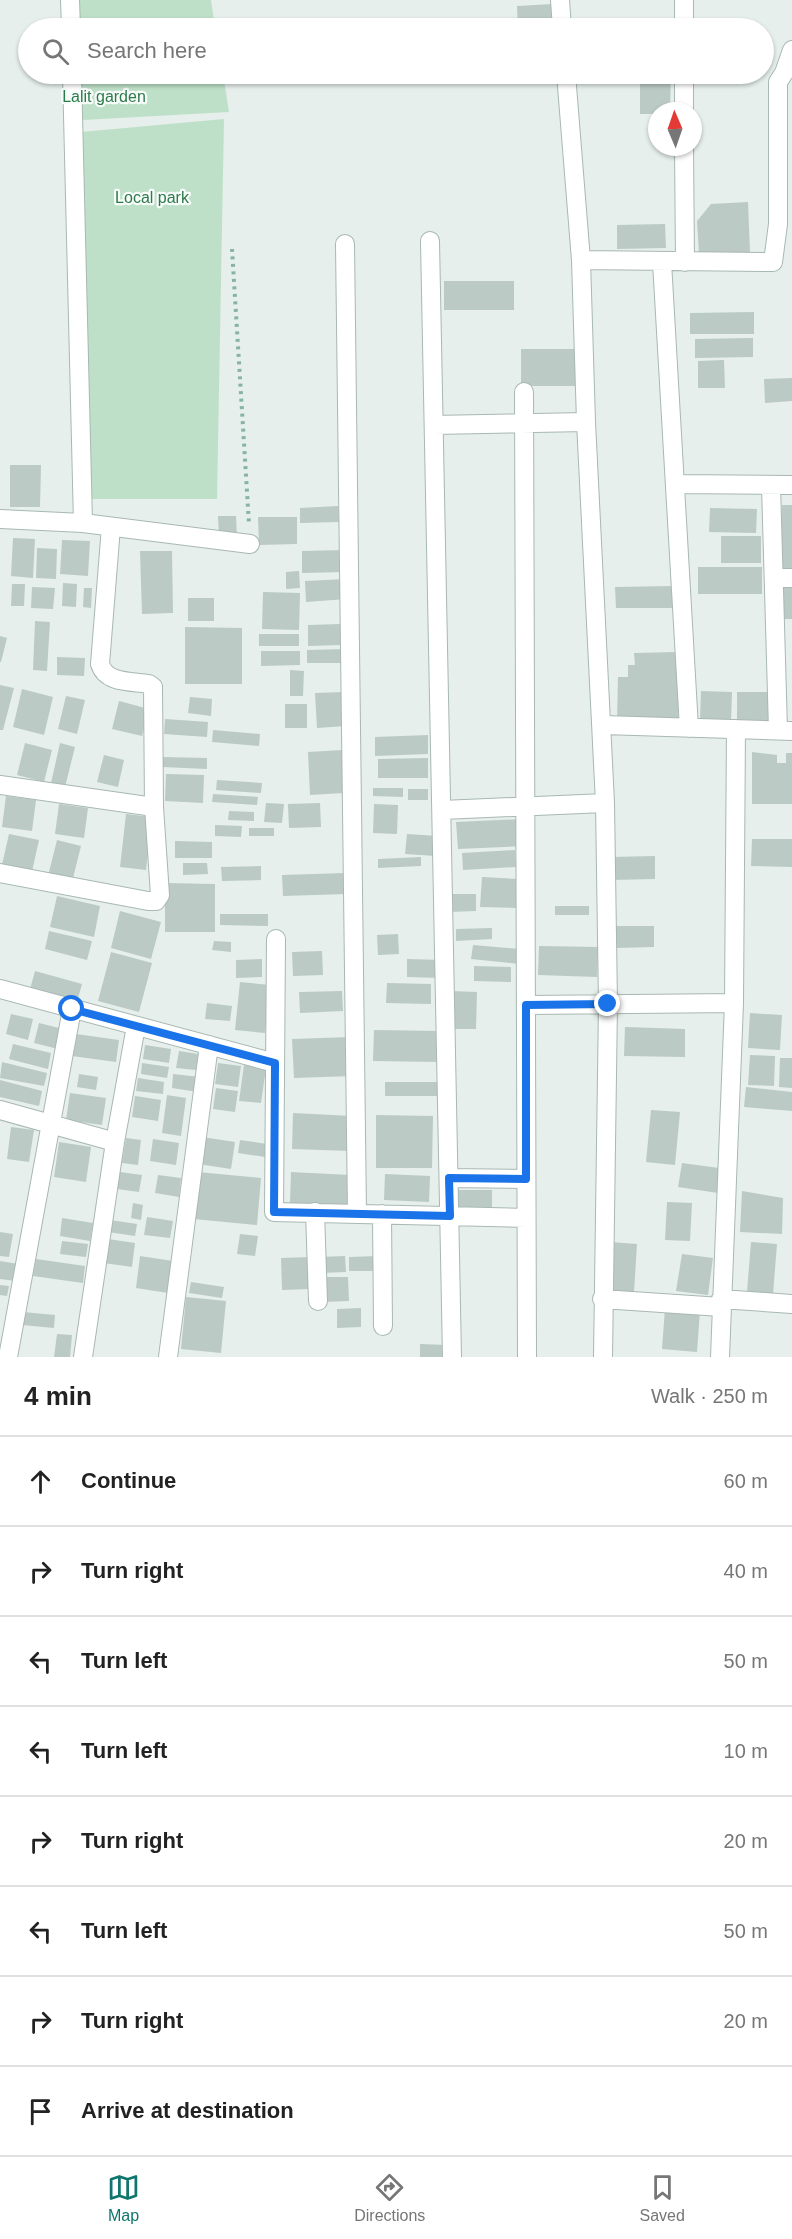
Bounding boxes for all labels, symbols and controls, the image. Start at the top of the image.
search box [18,18,774,84]
icon: search [39,35,72,68]
text: Search here [87,38,207,63]
park label: Lalit garden [62,88,146,105]
north arrow [648,102,702,156]
park label: Local park [115,189,190,206]
route end [594,990,620,1016]
route start [58,995,84,1021]
text: 4 min [24,1381,92,1411]
text: Walk · 250 m [651,1385,768,1407]
icon: ahead [24,1465,57,1498]
text: Continue [81,1468,176,1493]
text: 60 m [724,1470,768,1492]
icon: right [24,1555,57,1588]
text: Turn right [81,1558,183,1583]
text: 40 m [724,1560,768,1582]
icon: left [24,1645,57,1678]
text: Turn left [81,1648,167,1673]
text: 50 m [724,1650,768,1672]
icon: left [24,1735,57,1768]
text: Turn left [81,1738,167,1763]
text: 10 m [724,1740,768,1762]
icon: right [24,1825,57,1858]
text: Turn right [81,1828,183,1853]
text: 20 m [724,1830,768,1852]
icon: left [24,1915,57,1948]
text: Turn left [81,1918,167,1943]
text: 50 m [724,1920,768,1942]
icon: right [24,2005,57,2038]
text: Turn right [81,2008,183,2033]
text: 20 m [724,2010,768,2032]
icon: arrive [24,2095,57,2128]
text: Arrive at destination [81,2098,294,2123]
tab: Map [107,2171,140,2225]
tab: Directions [354,2171,425,2225]
tab: Saved [640,2171,685,2225]

